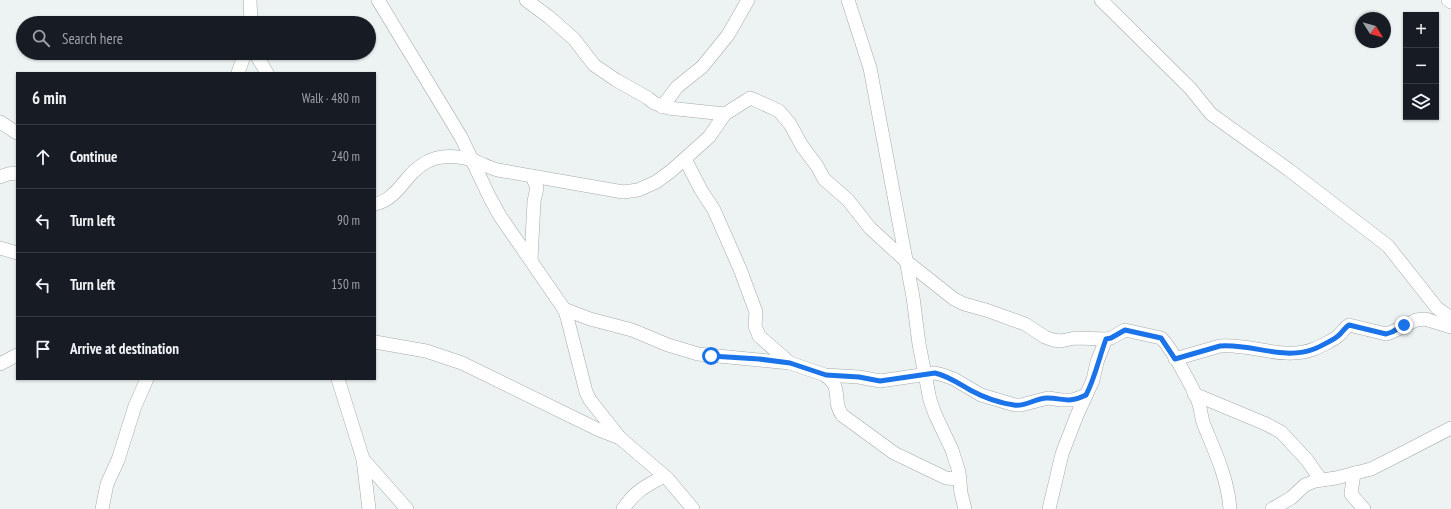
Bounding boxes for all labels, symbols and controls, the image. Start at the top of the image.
north arrow [1355,12,1391,48]
map controls [1403,12,1439,120]
button: + [1403,12,1439,48]
search box [16,16,376,60]
icon: search [30,27,52,49]
text: Search here [62,29,123,48]
button: − [1403,48,1439,84]
button: layers [1403,84,1439,120]
text: 6 min [32,87,66,109]
text: Walk · 480 m [302,90,360,107]
icon: ahead [32,146,54,168]
text: Continue [70,147,117,166]
text: 240 m [331,148,360,165]
icon: left [32,210,54,232]
text: Turn left [70,211,115,230]
text: 90 m [337,212,360,229]
icon: left [32,274,54,296]
text: Turn left [70,275,115,294]
text: 150 m [331,276,360,293]
route end [1395,316,1413,334]
icon: arrive [32,338,54,360]
text: Arrive at destination [70,339,179,358]
route start [702,347,720,365]

